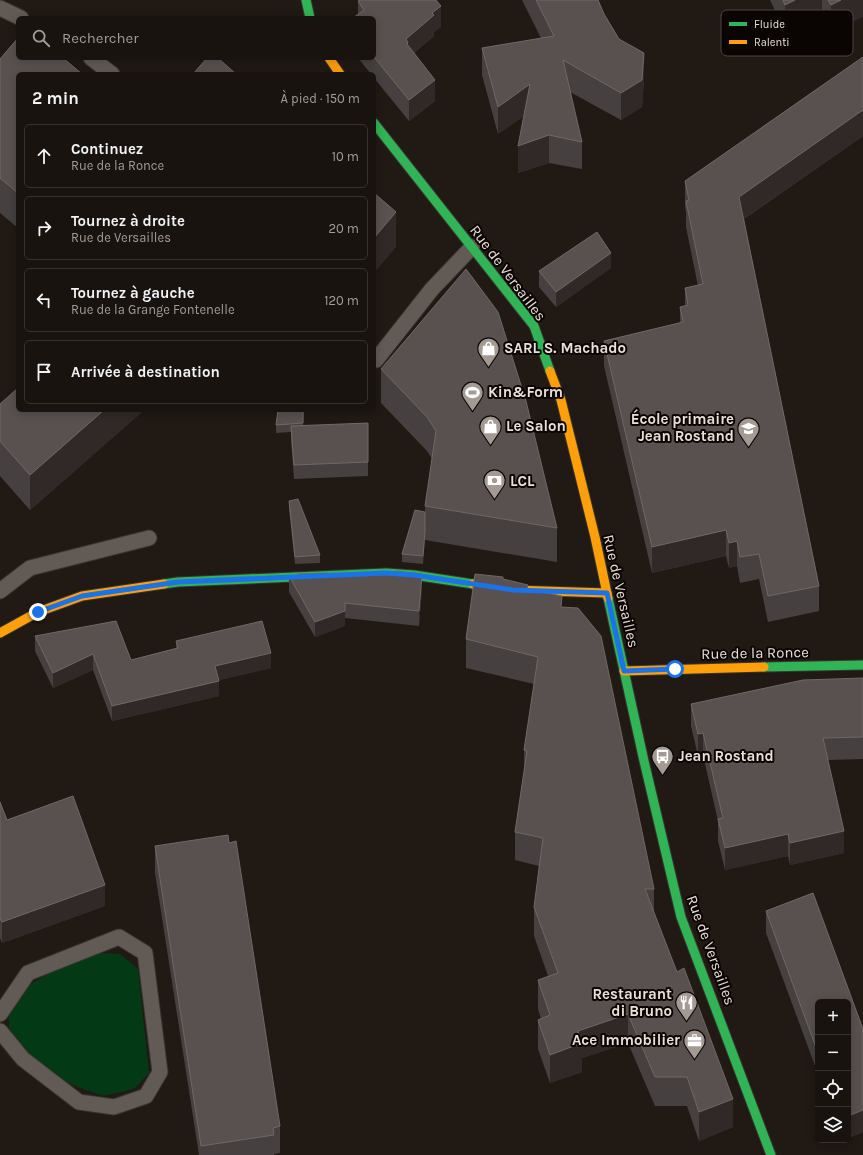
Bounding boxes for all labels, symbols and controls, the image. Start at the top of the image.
legend [721,10,853,56]
search box [16,16,376,60]
text: Fluide [754,18,785,31]
icon: search [30,27,52,49]
text: Rechercher [62,29,139,47]
text: Ralenti [754,36,790,49]
text: 2 min [32,88,79,108]
text: À pied · 150 m [280,91,360,106]
text: Continuez [71,140,143,158]
icon: ahead [33,145,55,167]
text: 10 m [332,149,359,164]
text: Rue de la Ronce [71,158,164,173]
text: Tournez à droite [71,212,185,230]
icon: right [33,217,55,239]
text: 20 m [329,221,359,236]
street label: Rue de Versailles [466,222,550,324]
text: Rue de Versailles [71,230,171,245]
text: Tournez à gauche [71,284,195,302]
icon: left [33,289,55,311]
text: 120 m [324,293,359,308]
text: Rue de la Grange Fontenelle [71,302,235,317]
shop icon: SARL S. Machado [475,335,501,368]
place label: SARL S. Machado [504,339,626,357]
icon: arrive [33,361,55,383]
text: Arrivée à destination [71,363,220,381]
sports icon: Kin&Form [459,379,485,412]
place label: Kin&Form [488,383,563,401]
place label: École primaire Jean Rostand [631,409,734,445]
shop icon: Le Salon [477,413,503,446]
school or university icon: École primaire Jean Rostand [736,415,762,448]
place label: Le Salon [506,417,566,435]
bank icon: LCL [482,468,508,501]
place label: LCL [510,472,535,490]
street label: Rue de Versailles [599,533,643,649]
route end [29,603,47,621]
street label: Rue de la Ronce [701,643,809,663]
route start [666,660,684,678]
bus stop icon: Jean Rostand [649,743,675,776]
place label: Jean Rostand [678,747,774,765]
street label: Rue de Versailles [683,893,739,1007]
place label: Restaurant di Bruno [592,985,672,1020]
restaurant icon: Restaurant di Bruno [674,990,700,1023]
map controls [815,999,851,1143]
button: + [815,999,851,1035]
office icon: Ace Immobilier [682,1027,708,1060]
place label: Ace Immobilier [572,1031,680,1049]
button: − [815,1035,851,1071]
button: locate [815,1071,851,1107]
button: layers [815,1107,851,1143]

